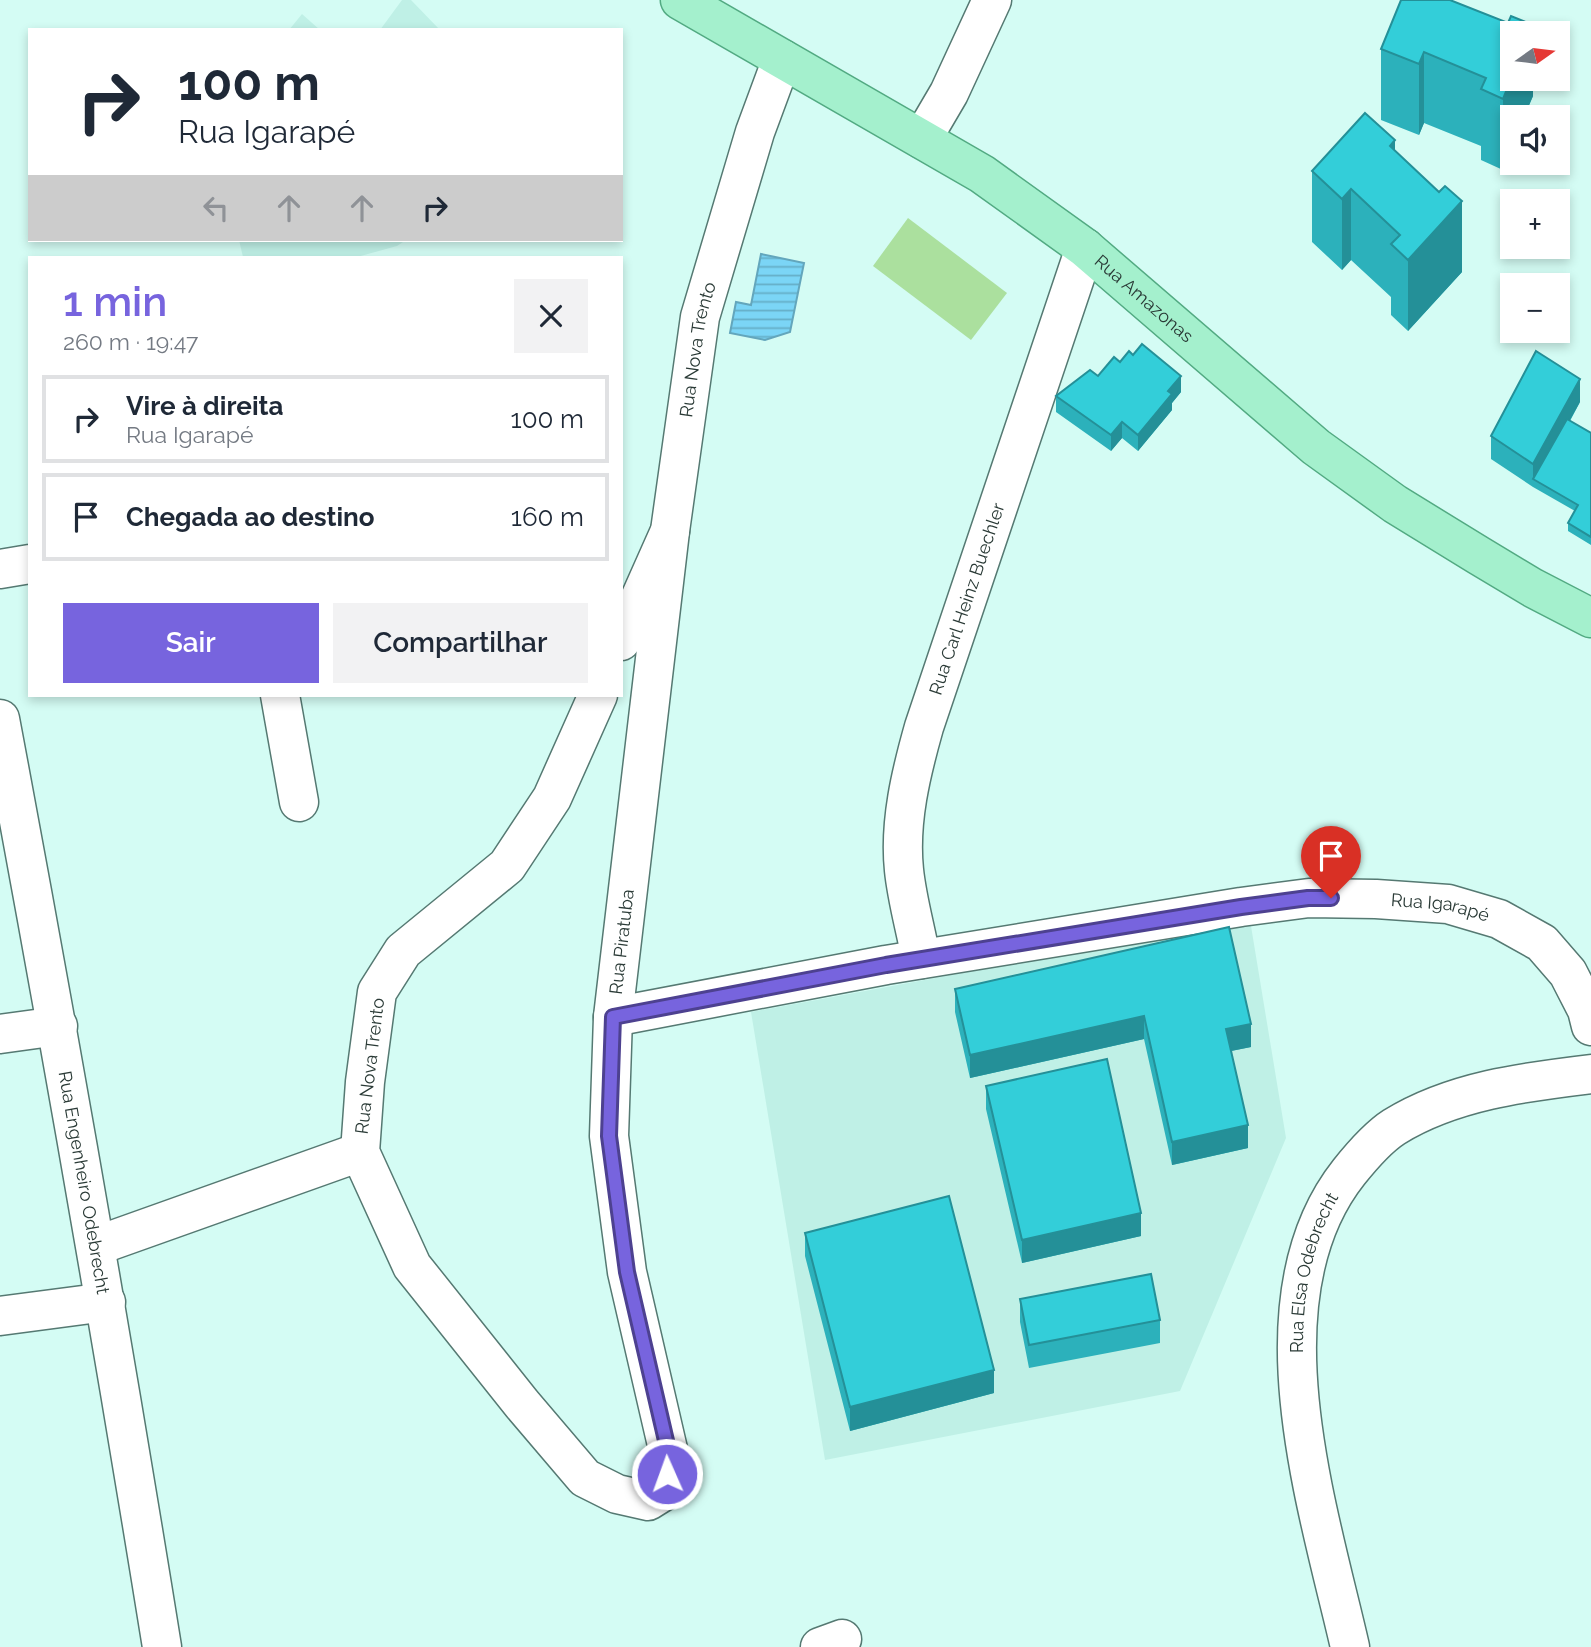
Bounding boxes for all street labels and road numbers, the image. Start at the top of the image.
street label: Rua Amazonas [1091,250,1198,347]
street label: Rua Nova Trento [675,279,720,418]
street label: Rua Carl Heinz Buechler [925,499,1009,698]
street label: Rua Piratuba [605,888,638,995]
street label: Rua Igarapé [1390,889,1492,926]
street label: Rua Nova Trento [351,996,388,1135]
street label: Rua Engenheiro Odebrecht [55,1069,114,1296]
street label: Rua Elsa Odebrecht [1286,1189,1342,1353]

